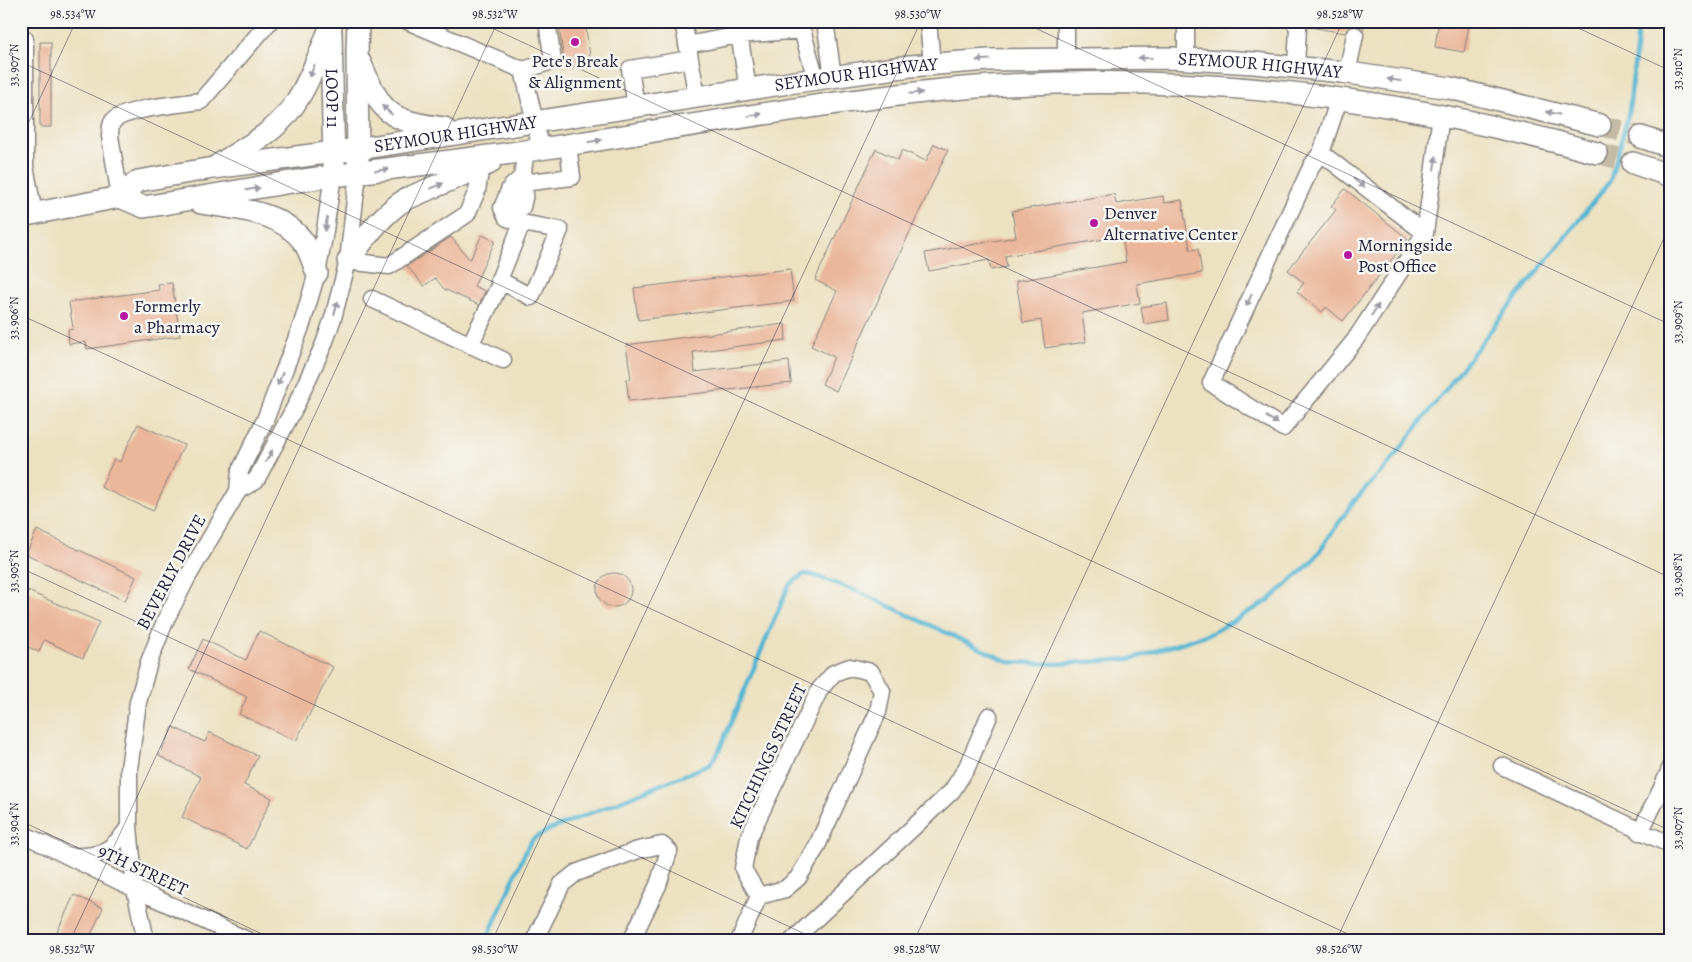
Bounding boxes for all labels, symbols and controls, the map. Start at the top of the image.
text: 98.534°W [50,6,96,22]
text: 98.532°W [472,6,519,22]
text: 98.530°W [895,6,942,22]
text: 98.528°W [1317,6,1364,22]
marker: Pete's Break & Alignment [569,36,581,48]
text: 33.907°N [6,43,22,86]
street label: SEYMOUR HIGHWAY [1177,46,1345,84]
text: 33.910°N [1670,48,1686,90]
place label: Pete's Break & Alignment [528,49,622,94]
street label: SEYMOUR HIGHWAY [773,52,940,97]
one-way arrow [1137,54,1153,62]
one-way arrow [975,56,991,64]
one-way arrow [307,64,315,78]
street label: LOOP 11 [320,68,345,128]
one-way arrow [1386,76,1402,84]
one-way arrow [909,89,925,97]
one-way arrow [382,104,394,116]
street label: SEYMOUR HIGHWAY [372,109,540,158]
one-way arrow [1546,109,1561,117]
one-way arrow [748,111,764,119]
one-way arrow [587,136,603,144]
one-way arrow [1431,155,1439,171]
one-way arrow [374,166,390,174]
one-way arrow [1352,177,1365,188]
one-way arrow [430,182,444,190]
one-way arrow [245,185,261,193]
place label: Denver Alternative Center [1103,201,1238,246]
one-way arrow [322,216,330,232]
marker: Denver Alternative Center [1088,217,1100,229]
place label: Morningside Post Office [1358,233,1453,278]
marker: Morningside Post Office [1342,249,1354,261]
one-way arrow [1245,293,1253,307]
place label: Formerly a Pharmacy [134,294,221,339]
text: 33.906°N [6,296,22,340]
one-way arrow [332,300,340,316]
text: 33.909°N [1670,300,1686,344]
one-way arrow [1370,303,1379,317]
marker: Formerly a Pharmacy [118,310,130,322]
one-way arrow [276,372,284,386]
one-way arrow [1265,416,1278,425]
one-way arrow [265,448,273,463]
street label: BEVERLY DRIVE [130,510,212,634]
text: 33.905°N [6,549,22,592]
text: 33.908°N [1670,553,1686,597]
street label: KITCHINGS STREET [724,679,812,833]
text: 33.904°N [6,802,22,846]
text: 33.907°N [1670,806,1686,849]
street label: 9TH STREET [94,839,192,901]
text: 98.532°W [49,941,96,957]
text: 98.530°W [472,941,519,957]
text: 98.528°W [894,941,941,957]
text: 98.526°W [1316,941,1363,957]

